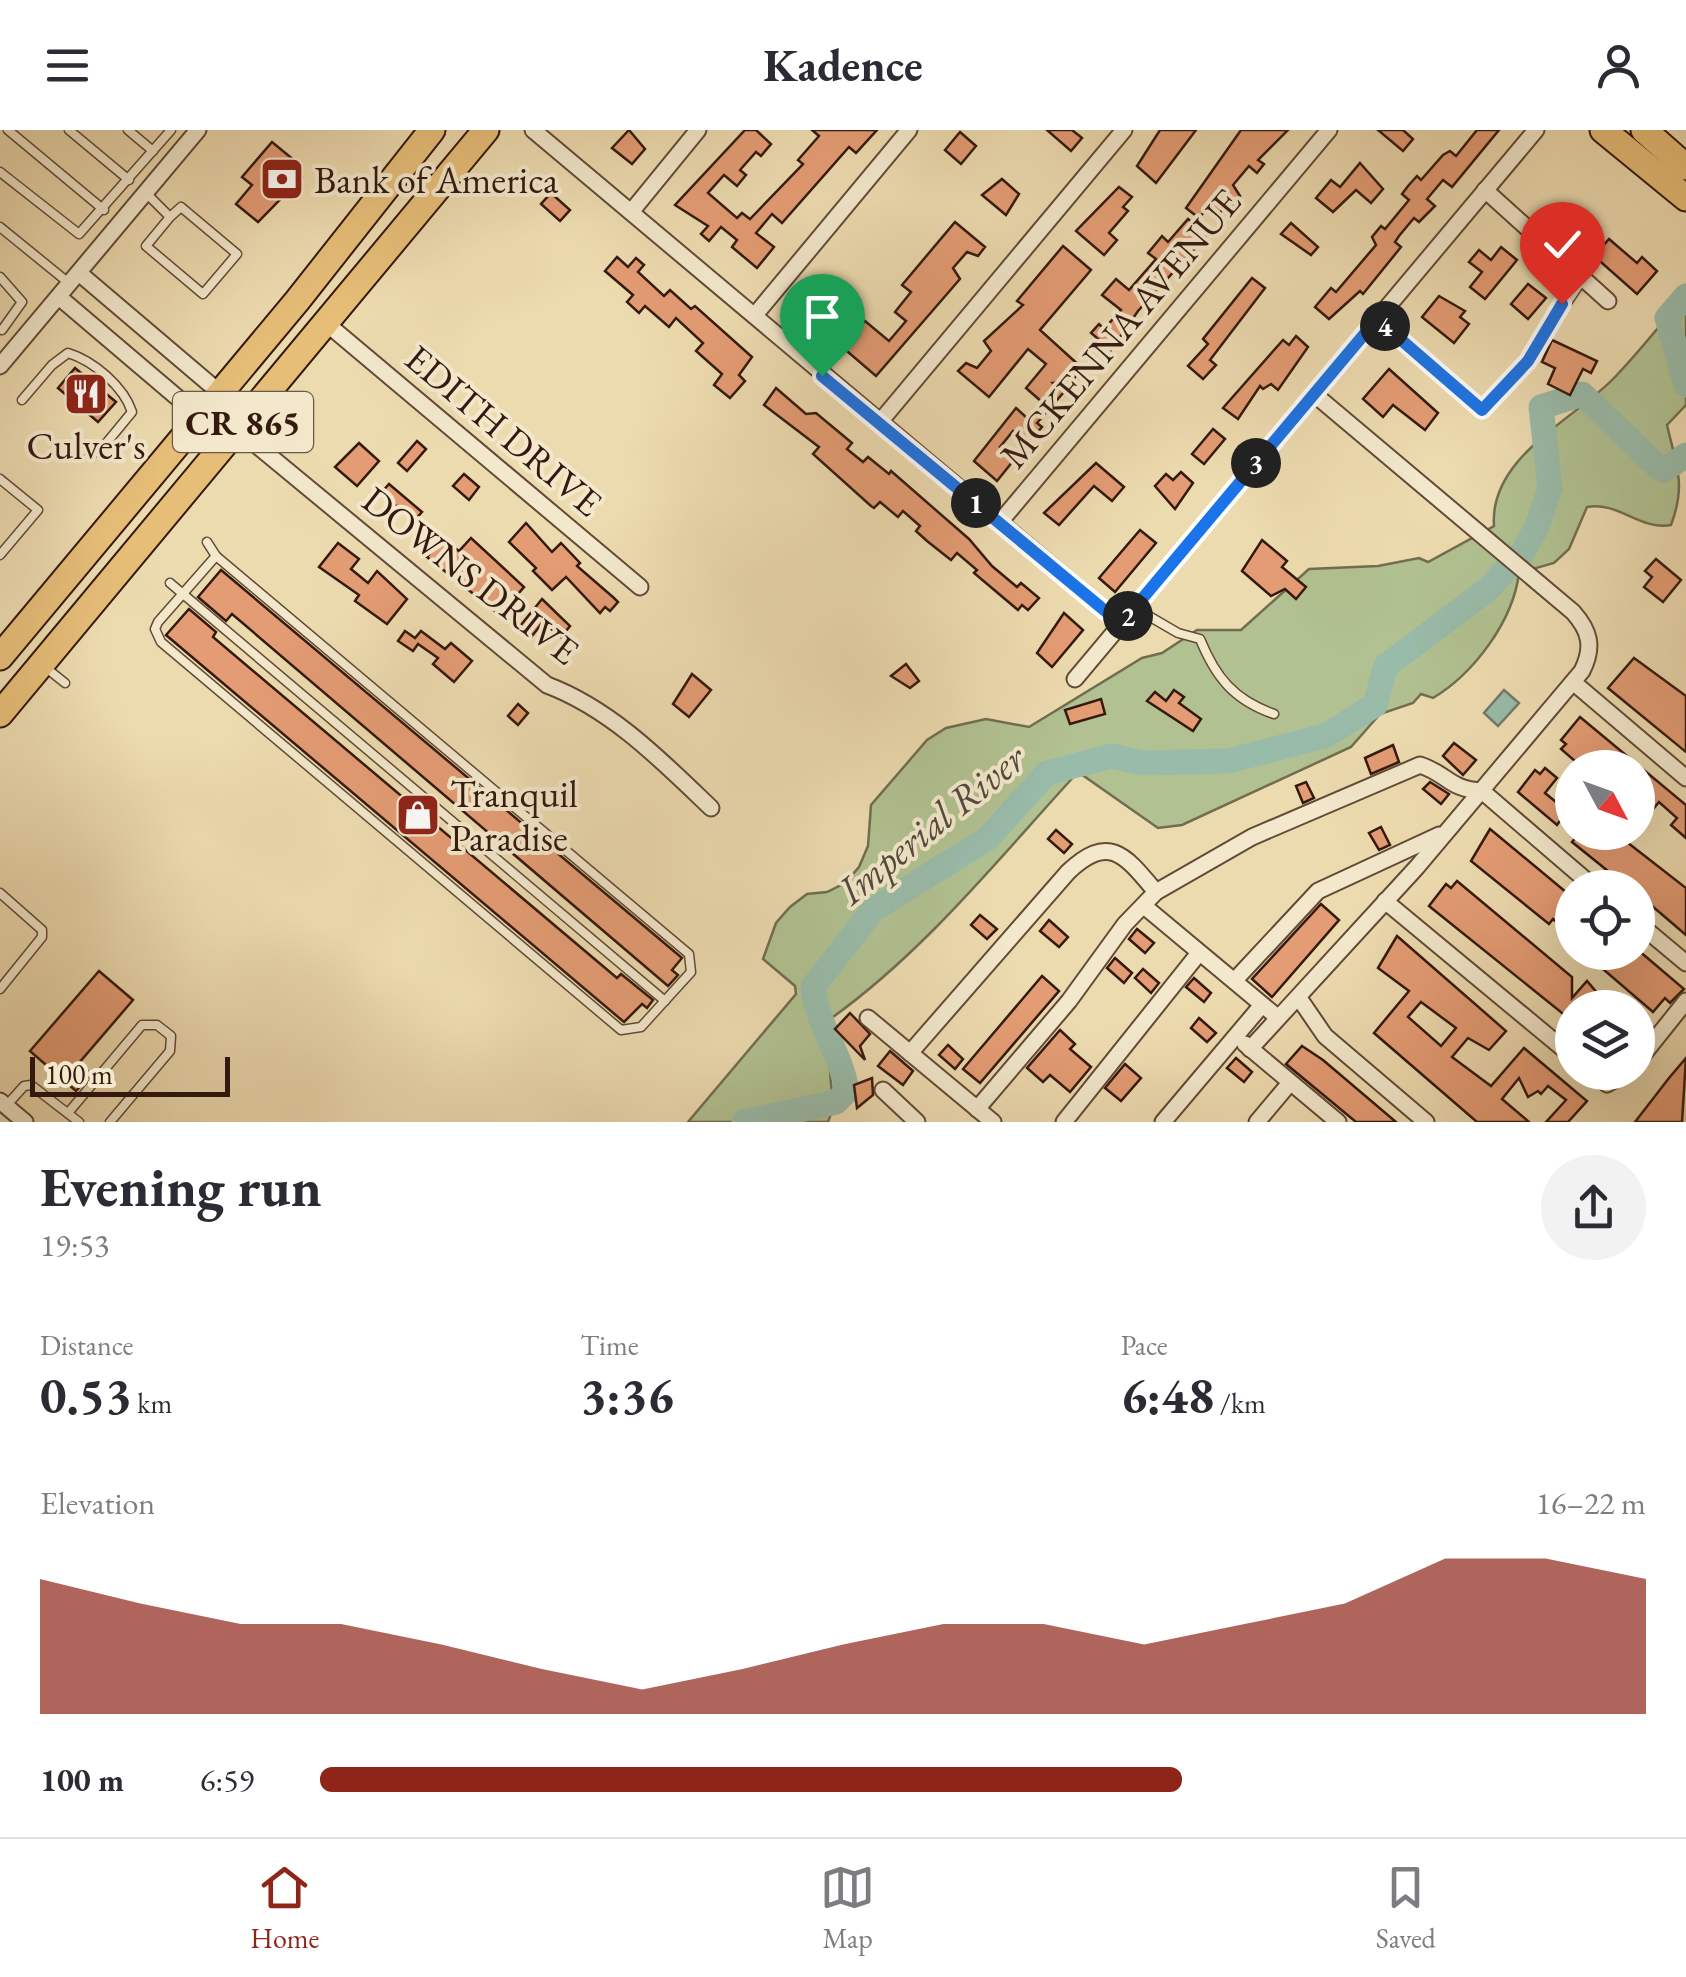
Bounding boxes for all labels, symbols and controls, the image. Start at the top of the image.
text: Kadence [763,36,923,94]
icon: menu [40,38,95,93]
icon: person [1591,38,1646,93]
place label: Bank of America [314,155,559,204]
bank icon: Bank of America [259,156,305,202]
street label: MCKENNA AVENUE [989,178,1251,478]
pin [1520,202,1605,305]
icon: check [1535,217,1590,272]
pin [780,274,865,377]
icon: arrive [795,289,850,344]
pin: 4 [1360,301,1410,351]
text: 4 [1378,308,1392,344]
street label: EDITH DRIVE [395,333,613,527]
restaurant icon: Culver's [63,371,109,417]
road number: CR 865 [173,392,313,452]
place label: Culver's [26,421,146,470]
pin: 3 [1231,438,1281,488]
text: 3 [1249,445,1263,481]
street label: DOWNS DRIVE [353,475,589,675]
pin: 1 [951,478,1001,528]
text: 1 [969,485,983,521]
pin: 2 [1103,591,1153,641]
text: 2 [1121,598,1135,634]
water label: Imperial River [826,731,1037,916]
north arrow [1555,750,1655,850]
map controls [1555,750,1655,1090]
place label: Tranquil Paradise [450,769,578,862]
shop icon: Tranquil Paradise [395,792,441,838]
button: locate [1555,870,1655,970]
button: layers [1555,990,1655,1090]
scale bar [30,1052,230,1096]
text: 100 m [45,1056,113,1092]
text: Evening run [40,1151,322,1222]
button: share [1541,1155,1646,1260]
text: 19:53 [40,1224,109,1266]
text: Distance [40,1327,134,1363]
text: Time [580,1327,639,1363]
text: Pace [1121,1327,1168,1363]
text: 0.53 [40,1363,132,1428]
text: 3:36 [580,1363,674,1428]
text: 6:48 [1121,1363,1214,1428]
text: km [132,1385,172,1421]
text: /km [1214,1385,1266,1421]
text: Elevation [40,1482,155,1524]
text: 16–22 m [1536,1482,1646,1524]
text: 100 m [40,1759,124,1801]
text: 6:59 [200,1759,254,1801]
tab: Home [250,1860,320,1956]
tab: Map [820,1860,875,1956]
tab: Saved [1376,1860,1436,1956]

